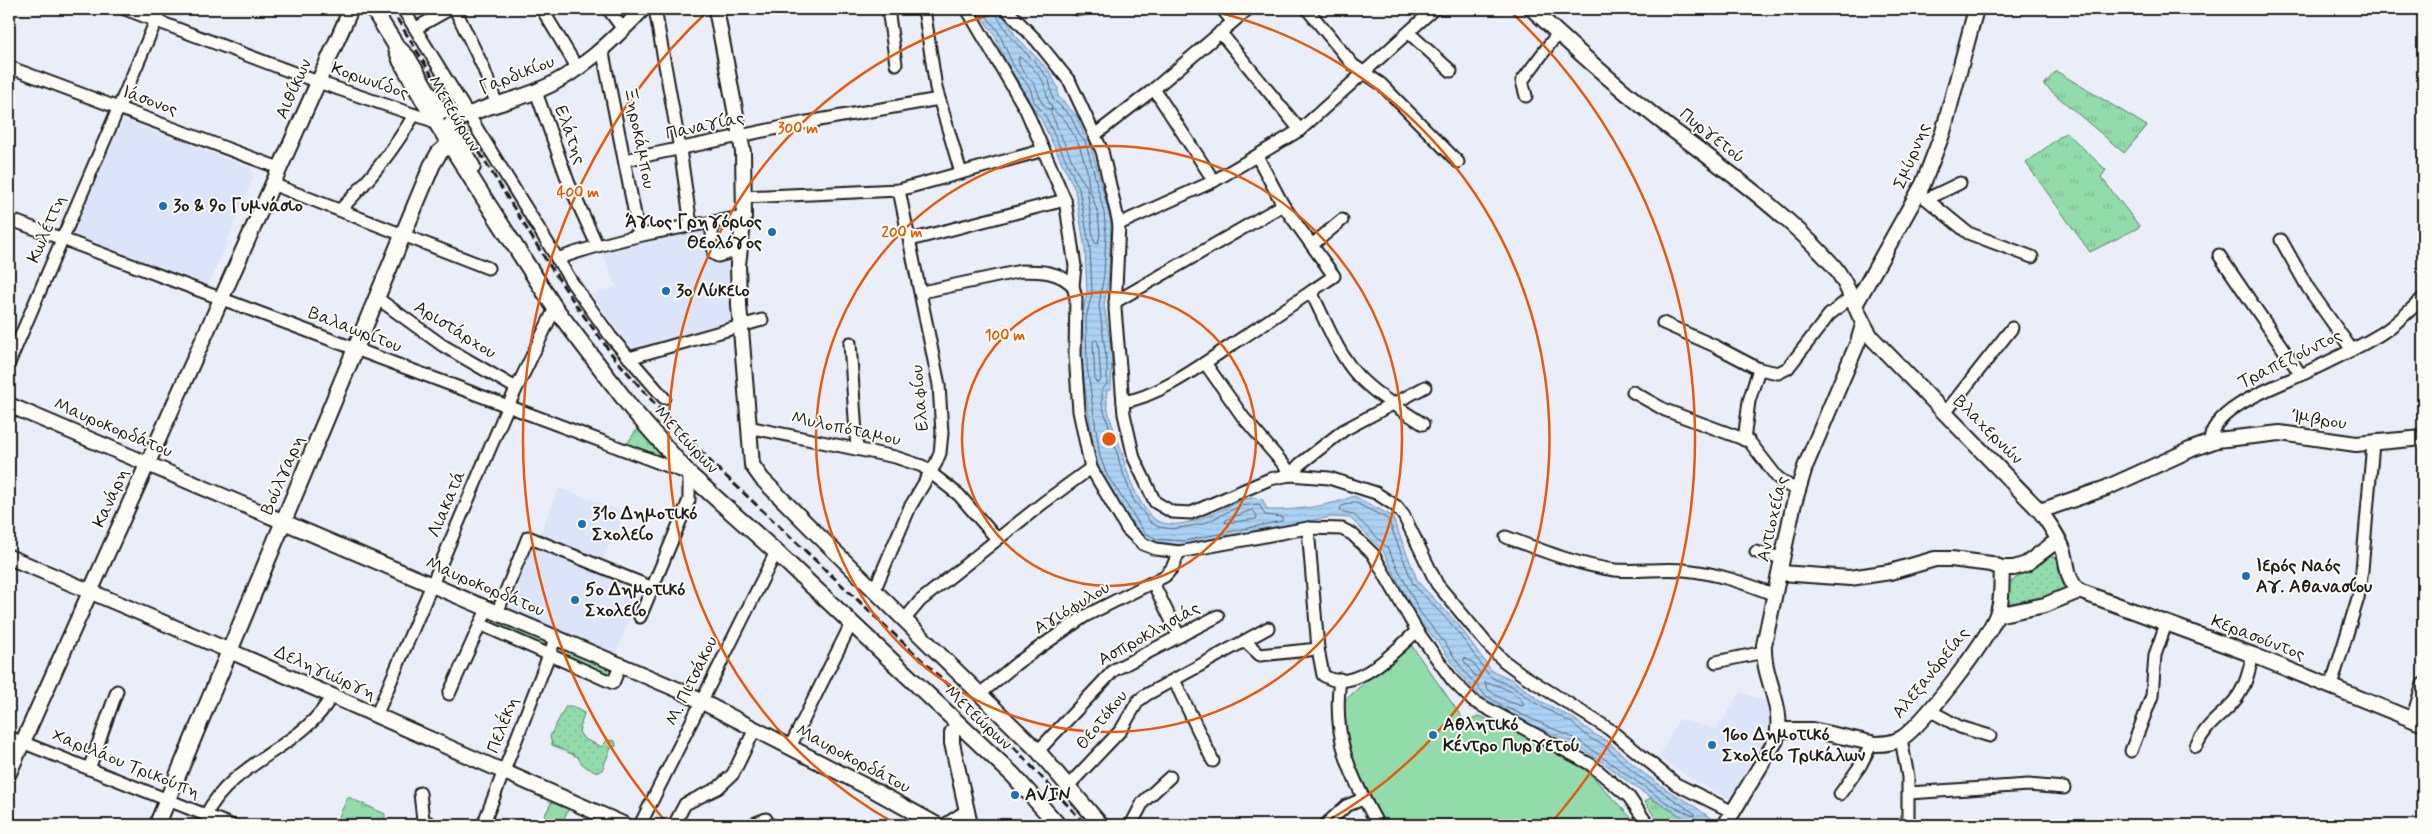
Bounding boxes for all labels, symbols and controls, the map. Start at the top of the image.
street label: Γαρδικίου [476,50,558,100]
street label: Αιθίκων [270,55,318,123]
street label: Κορωνίδος [328,57,412,106]
street label: Μετεώρων [422,71,486,157]
street label: Ιάσονος [119,80,181,122]
street label: Ξηροκάμπου [617,85,661,191]
street label: Ελάτης [548,102,592,168]
street label: Πυργετού [1674,103,1750,169]
street label: Παναγίας [664,106,747,146]
text: 300 m [778,119,818,139]
street label: Σμύρνης [1888,119,1936,193]
text: 400 m [557,183,599,203]
street label: Κωλέττη [21,191,72,267]
place label: 3ο & 9ο Γυμνάσιο [173,194,303,218]
marker: 3ο & 9ο Γυμνάσιο [157,200,169,212]
place label: Άγιος Γρηγόριος Θεολόγος [625,210,762,255]
text: 200 m [882,223,923,243]
marker: Άγιος Γρηγόριος Θεολόγος [766,226,778,238]
place label: 3ο Λύκειο [676,279,750,303]
marker: 3ο Λύκειο [660,285,672,297]
street label: Αριστάρχου [409,295,501,365]
street label: Βαλαωρίτου [305,301,405,359]
street label: Τραπεζούντος [2234,323,2346,395]
text: 100 m [985,326,1025,346]
street label: Ελαφίου [905,364,935,432]
street label: Βλαχερνών [1948,390,2028,470]
street label: Μαυροκορδάτου [50,392,176,464]
street label: Μετεώρων [648,401,724,479]
street label: Ίμβρου [2290,404,2348,436]
street label: Μυλοπόταμου [789,406,903,452]
centre of rings [1100,430,1118,448]
street label: Βούλγαρη [255,431,311,519]
street label: Κανάρη [87,465,135,531]
street label: Λιακατά [422,467,472,541]
street label: Αντιοχείας [1751,474,1795,564]
place label: 31ο Δημοτικό Σχολείο [592,502,697,547]
marker: 31ο Δημοτικό Σχολείο [576,518,588,530]
street label: Μαυροκορδάτου [422,551,548,623]
place label: Ιερός Ναός Αγ. Αθανασίου [2256,554,2372,599]
marker: Ιερός Ναός Αγ. Αθανασίου [2240,570,2252,582]
street label: Αγιόφυλου [1029,576,1115,640]
place label: 5ο Δημοτικό Σχολείο [585,578,685,623]
marker: 5ο Δημοτικό Σχολείο [569,594,581,606]
street label: Ασπροκλησιάς [1094,596,1204,672]
street label: Κερασούντος [2208,609,2309,667]
street label: Αλεξανδρείας [1887,622,1975,724]
street label: Μ. Πιτσάκου [660,632,724,730]
street label: Δεληγιώργη [270,640,380,706]
street label: Μετεώρων [939,680,1017,756]
street label: Θεοτόκου [1070,685,1134,755]
street label: Πελέκη [480,693,525,757]
place label: Αθλητικό Κέντρο Πυργετού [1443,713,1580,758]
street label: Μαυροκορδάτου [791,719,915,799]
street label: Χαριλάου Τρικούπη [48,723,204,805]
place label: 16ο Δημοτικό Σχολείο Τρικάλων [1722,723,1865,768]
marker: Αθλητικό Κέντρο Πυργετού [1427,729,1439,741]
marker: 16ο Δημοτικό Σχολείο Τρικάλων [1706,739,1718,751]
place label: AVIN [1025,783,1071,807]
marker: AVIN [1009,789,1021,801]

